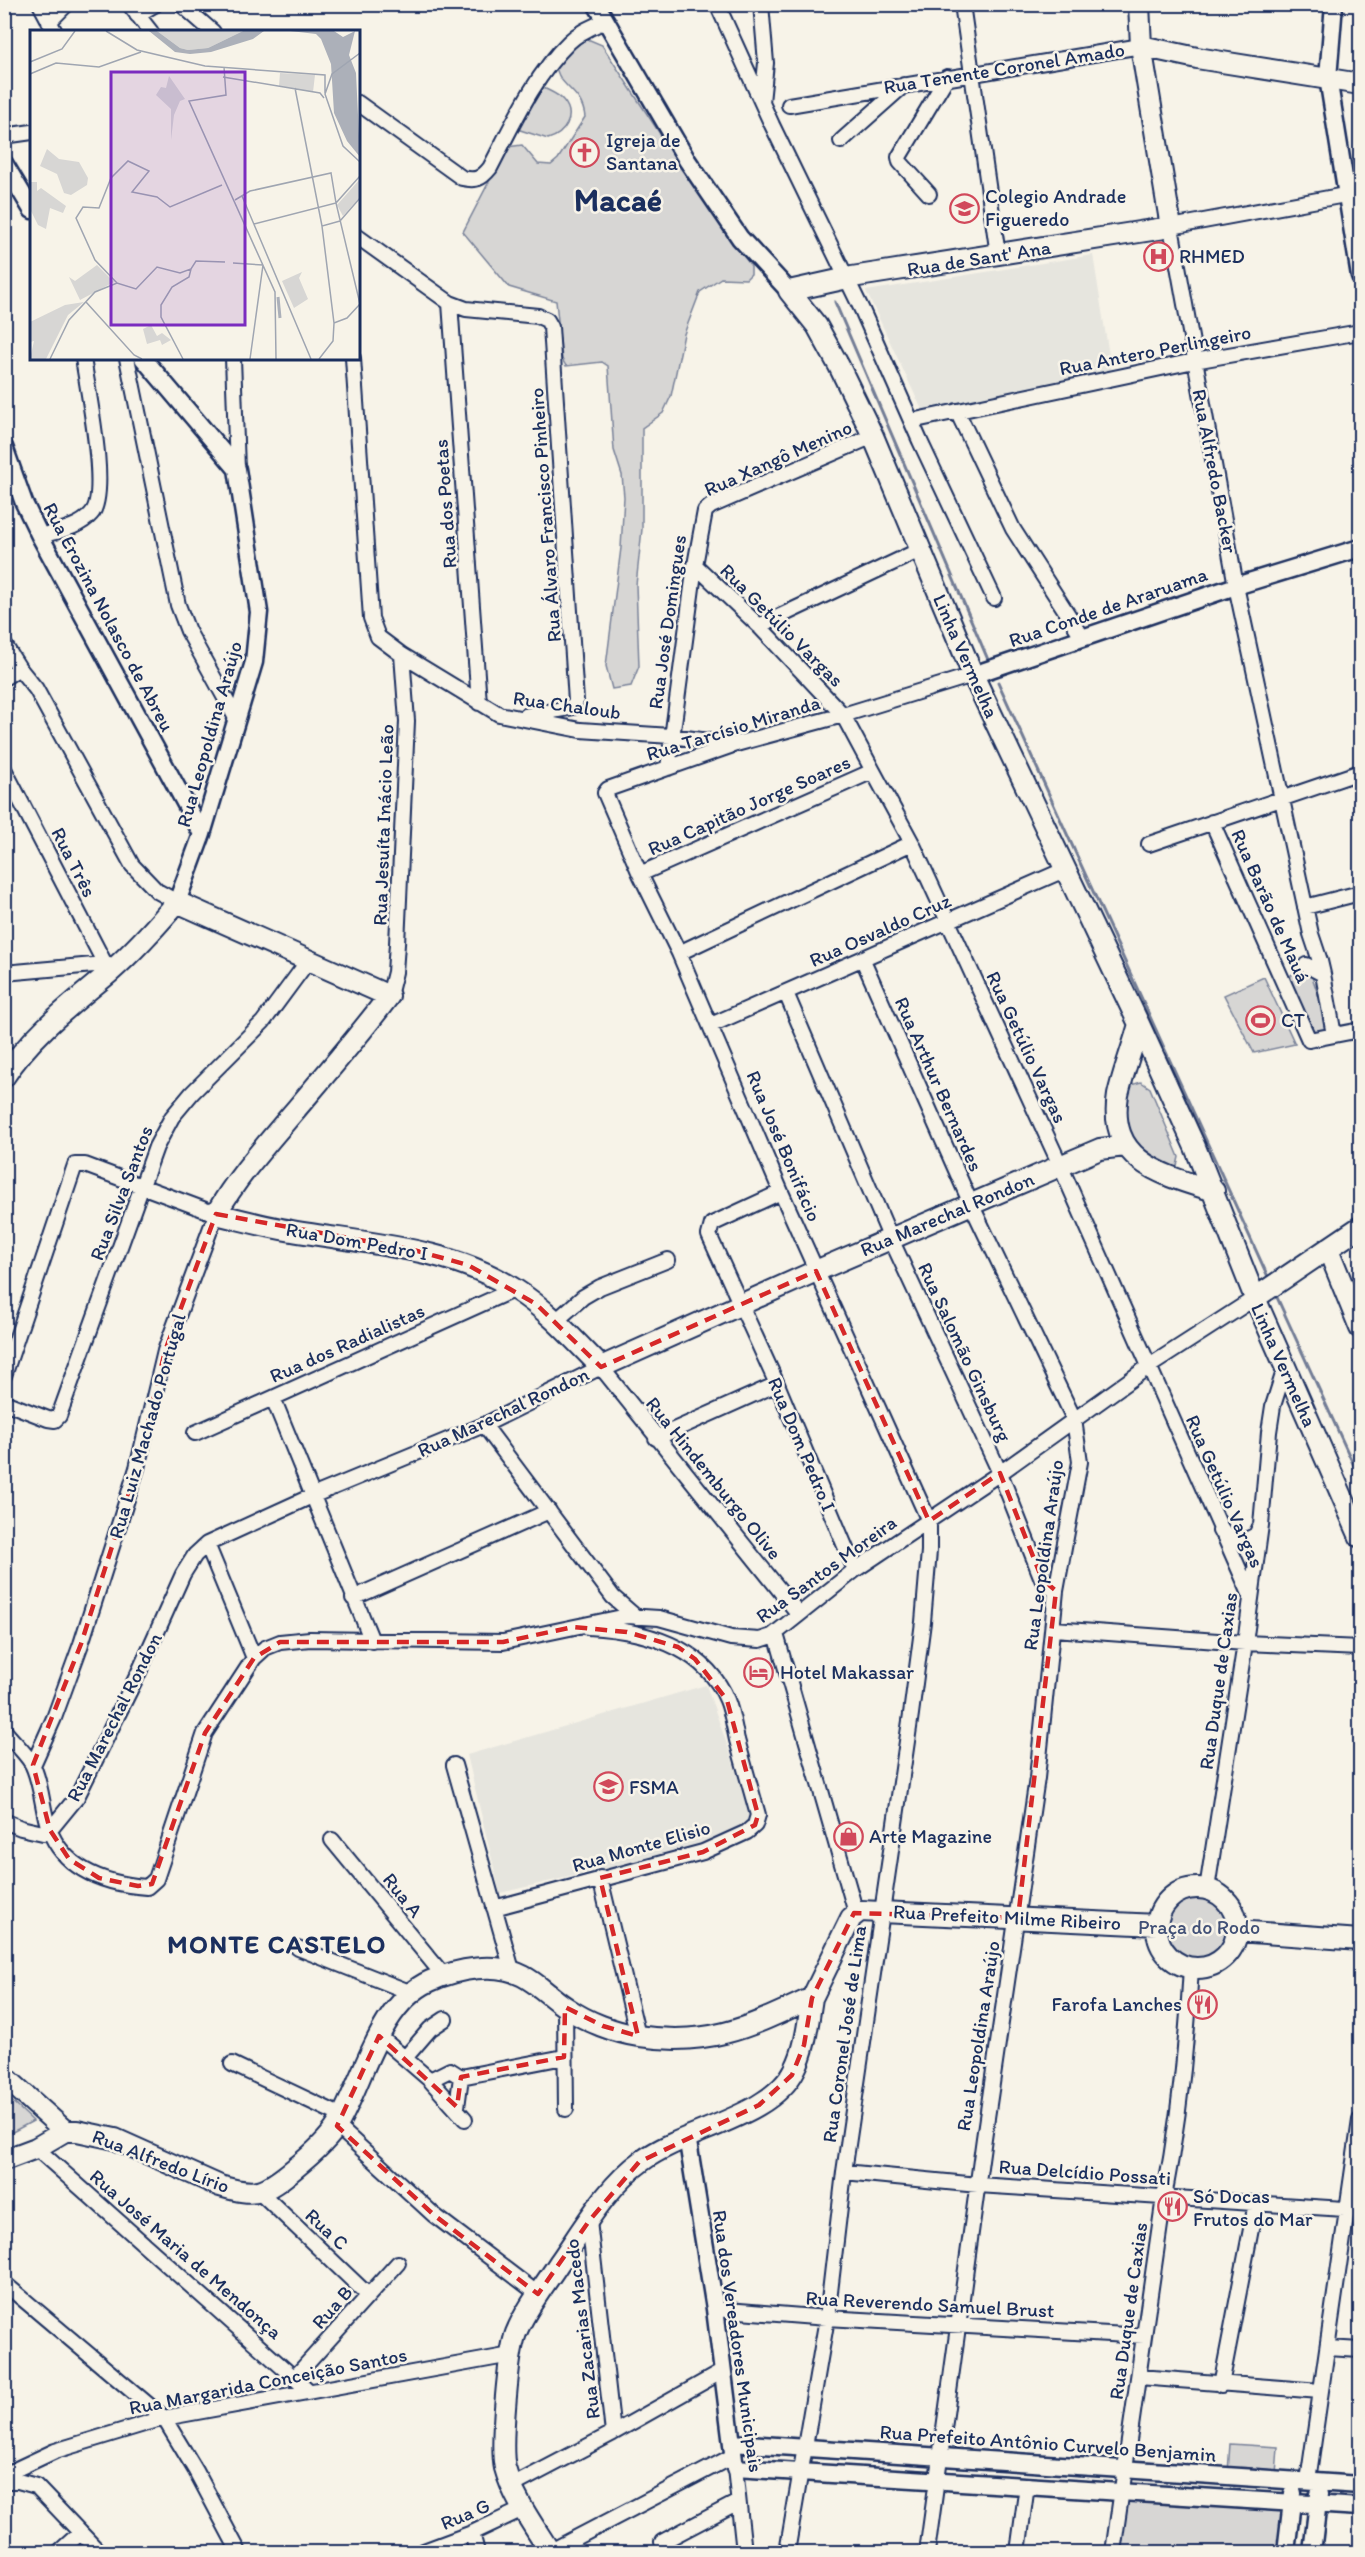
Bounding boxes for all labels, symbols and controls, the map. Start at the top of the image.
inset map [30,30,360,360]
street label: Rua Tenente Coronel Amado [882,37,1126,99]
place label: Igreja de Santana [606,128,681,175]
church icon: Igreja de Santana [569,136,601,168]
district label: Macaé [574,181,662,219]
place label: Colegio Andrade Figueredo [985,184,1126,231]
school or university icon: Colegio Andrade Figueredo [948,192,980,224]
street label: Rua de Sant' Ana [905,235,1053,281]
hospital icon: RHMED [1142,240,1174,272]
place label: RHMED [1179,244,1245,268]
street label: Rua Antero Perlingeiro [1057,320,1253,380]
street label: Rua Álvaro Francisco Pinheiro [524,387,566,643]
street label: Rua Alfredo Backer [1187,387,1243,555]
street label: Rua Xangô Menino [700,415,856,501]
street label: Rua dos Poetas [429,439,461,569]
street label: Rua Erozina Nolasco de Abreu [38,498,180,736]
street label: Rua José Domingues [643,533,691,711]
street label: Rua Getúlio Vargas [715,558,849,692]
street label: Rua Conde de Araruama [1006,562,1211,652]
street label: Linha Vermelha [928,590,1004,722]
street label: Rua Leopoldina Araújo [171,638,247,830]
street label: Rua Chaloub [511,686,623,724]
street label: Rua Tarcísio Miranda [643,690,823,766]
street label: Rua Jesuíta Inácio Leão [367,724,399,926]
street label: Rua Capitão Jorge Soares [644,749,854,861]
street label: Rua Três [46,823,102,901]
street label: Rua Barão de Mauá [1226,825,1316,987]
street label: Rua Osvaldo Cruz [805,888,955,972]
street label: Rua Getúlio Vargas [981,967,1073,1127]
street label: Rua Arthur Bernardes [890,993,988,1175]
sports icon: CT [1244,1004,1276,1036]
place label: CT [1281,1008,1305,1032]
street label: Rua José Bonifácio [741,1067,827,1225]
street label: Rua Silva Santos [84,1122,158,1264]
street label: Rua Marechal Rondon [856,1167,1038,1261]
street label: Rua Dom Pedro I [284,1217,430,1265]
street label: Rua Salomão Ginsburg [913,1259,1017,1446]
street label: Rua dos Radialistas [266,1298,428,1388]
street label: Linha Vermelha [1246,1299,1322,1431]
street label: Rua Luiz Machado Portugal [103,1310,191,1541]
street label: Rua Marechal Rondon [413,1362,593,1462]
street label: Rua Dom Pedro I [763,1373,841,1515]
street label: Rua Hindemburgo Olive [641,1392,787,1564]
street label: Rua Getúlio Vargas [1181,1411,1269,1571]
street label: Rua Leopoldina Araújo [1018,1458,1068,1652]
street label: Rua Santos Moreira [751,1510,901,1628]
street label: Rua Duque de Caxias [1194,1591,1242,1771]
street label: Rua Marechal Rondon [61,1628,167,1806]
hotel icon: Hotel Makassar [743,1656,775,1688]
place label: Hotel Makassar [780,1660,914,1684]
school or university icon: FSMA [592,1771,624,1803]
place label: FSMA [629,1775,679,1799]
street label: Rua Monte Elisio [569,1815,713,1877]
shop icon: Arte Magazine [832,1820,864,1852]
place label: Arte Magazine [869,1824,992,1848]
street label: Rua A [378,1868,428,1922]
street label: Rua Prefeito Milme Ribeiro [892,1899,1122,1935]
park label: Praça do Rodo [1138,1915,1260,1939]
street label: Rua Coronel José de Lima [817,1923,871,2144]
district label: MONTE CASTELO [167,1928,387,1960]
street label: Rua Leopoldina Araújo [951,1939,1005,2133]
restaurant icon: Farofa Lanches [1187,1988,1219,2020]
place label: Farofa Lanches [1052,1992,1182,2016]
street label: Rua Alfredo Lírio [89,2124,233,2198]
street label: Rua Delcídio Possati [998,2154,1172,2190]
street label: Rua José Maria de Mendonça [85,2164,287,2344]
place label: Só Docas Frutos do Mar [1193,2184,1313,2231]
restaurant icon: Só Docas Frutos do Mar [1156,2191,1188,2223]
street label: Rua C [300,2203,354,2255]
street label: Rua dos Vereadores Municipais [708,2208,768,2474]
street label: Rua Duque de Caxias [1104,2221,1152,2401]
street label: Rua Zacarias Macedo [559,2237,605,2421]
street label: Rua B [307,2280,357,2334]
street label: Rua Reverendo Samuel Brust [805,2285,1055,2323]
street label: Rua Margarida Conceição Santos [127,2342,409,2420]
street label: Rua Prefeito Antônio Curvelo Benjamin [879,2419,1217,2467]
street label: Rua G [437,2493,493,2535]

